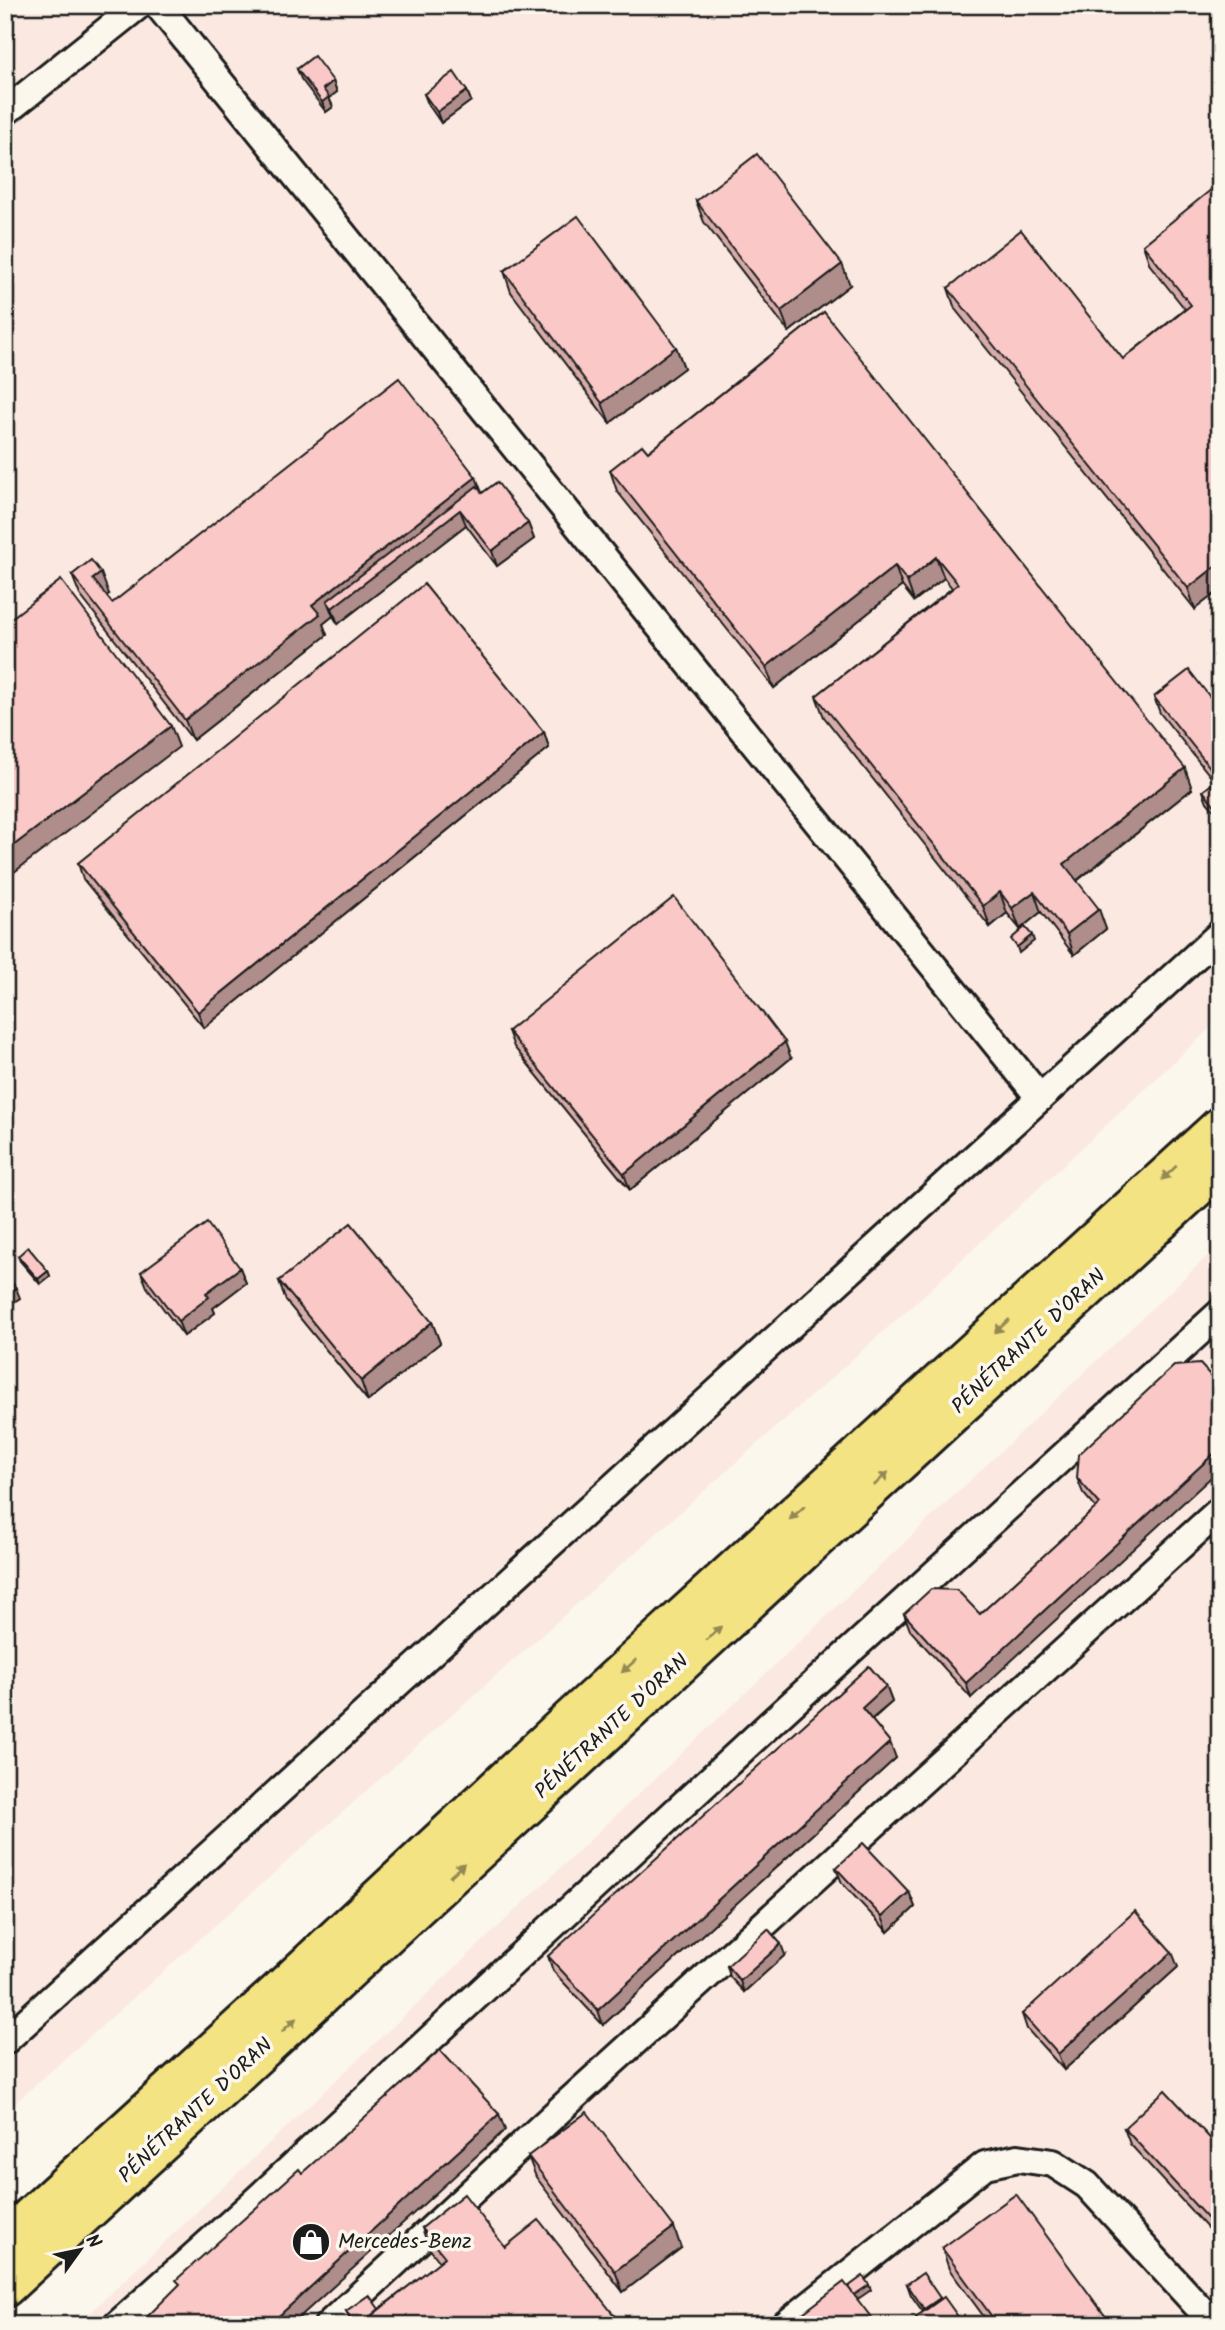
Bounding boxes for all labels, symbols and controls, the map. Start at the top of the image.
one-way arrow [1161,1164,1178,1180]
street label: PÉNÉTRANTE D'ORAN [944,1261,1114,1423]
one-way arrow [994,1318,1011,1334]
one-way arrow [872,1471,889,1487]
one-way arrow [789,1504,806,1520]
one-way arrow [705,1625,723,1641]
street label: PÉNÉTRANTE D'ORAN [527,1646,697,1808]
one-way arrow [620,1658,638,1674]
one-way arrow [448,1863,465,1879]
one-way arrow [280,2017,297,2033]
street label: PÉNÉTRANTE D'ORAN [111,2030,281,2192]
north arrow [46,2214,116,2284]
shop icon: Mercedes-Benz [290,2221,332,2263]
place label: Mercedes-Benz [338,2226,472,2259]
text: N [77,2229,108,2255]

